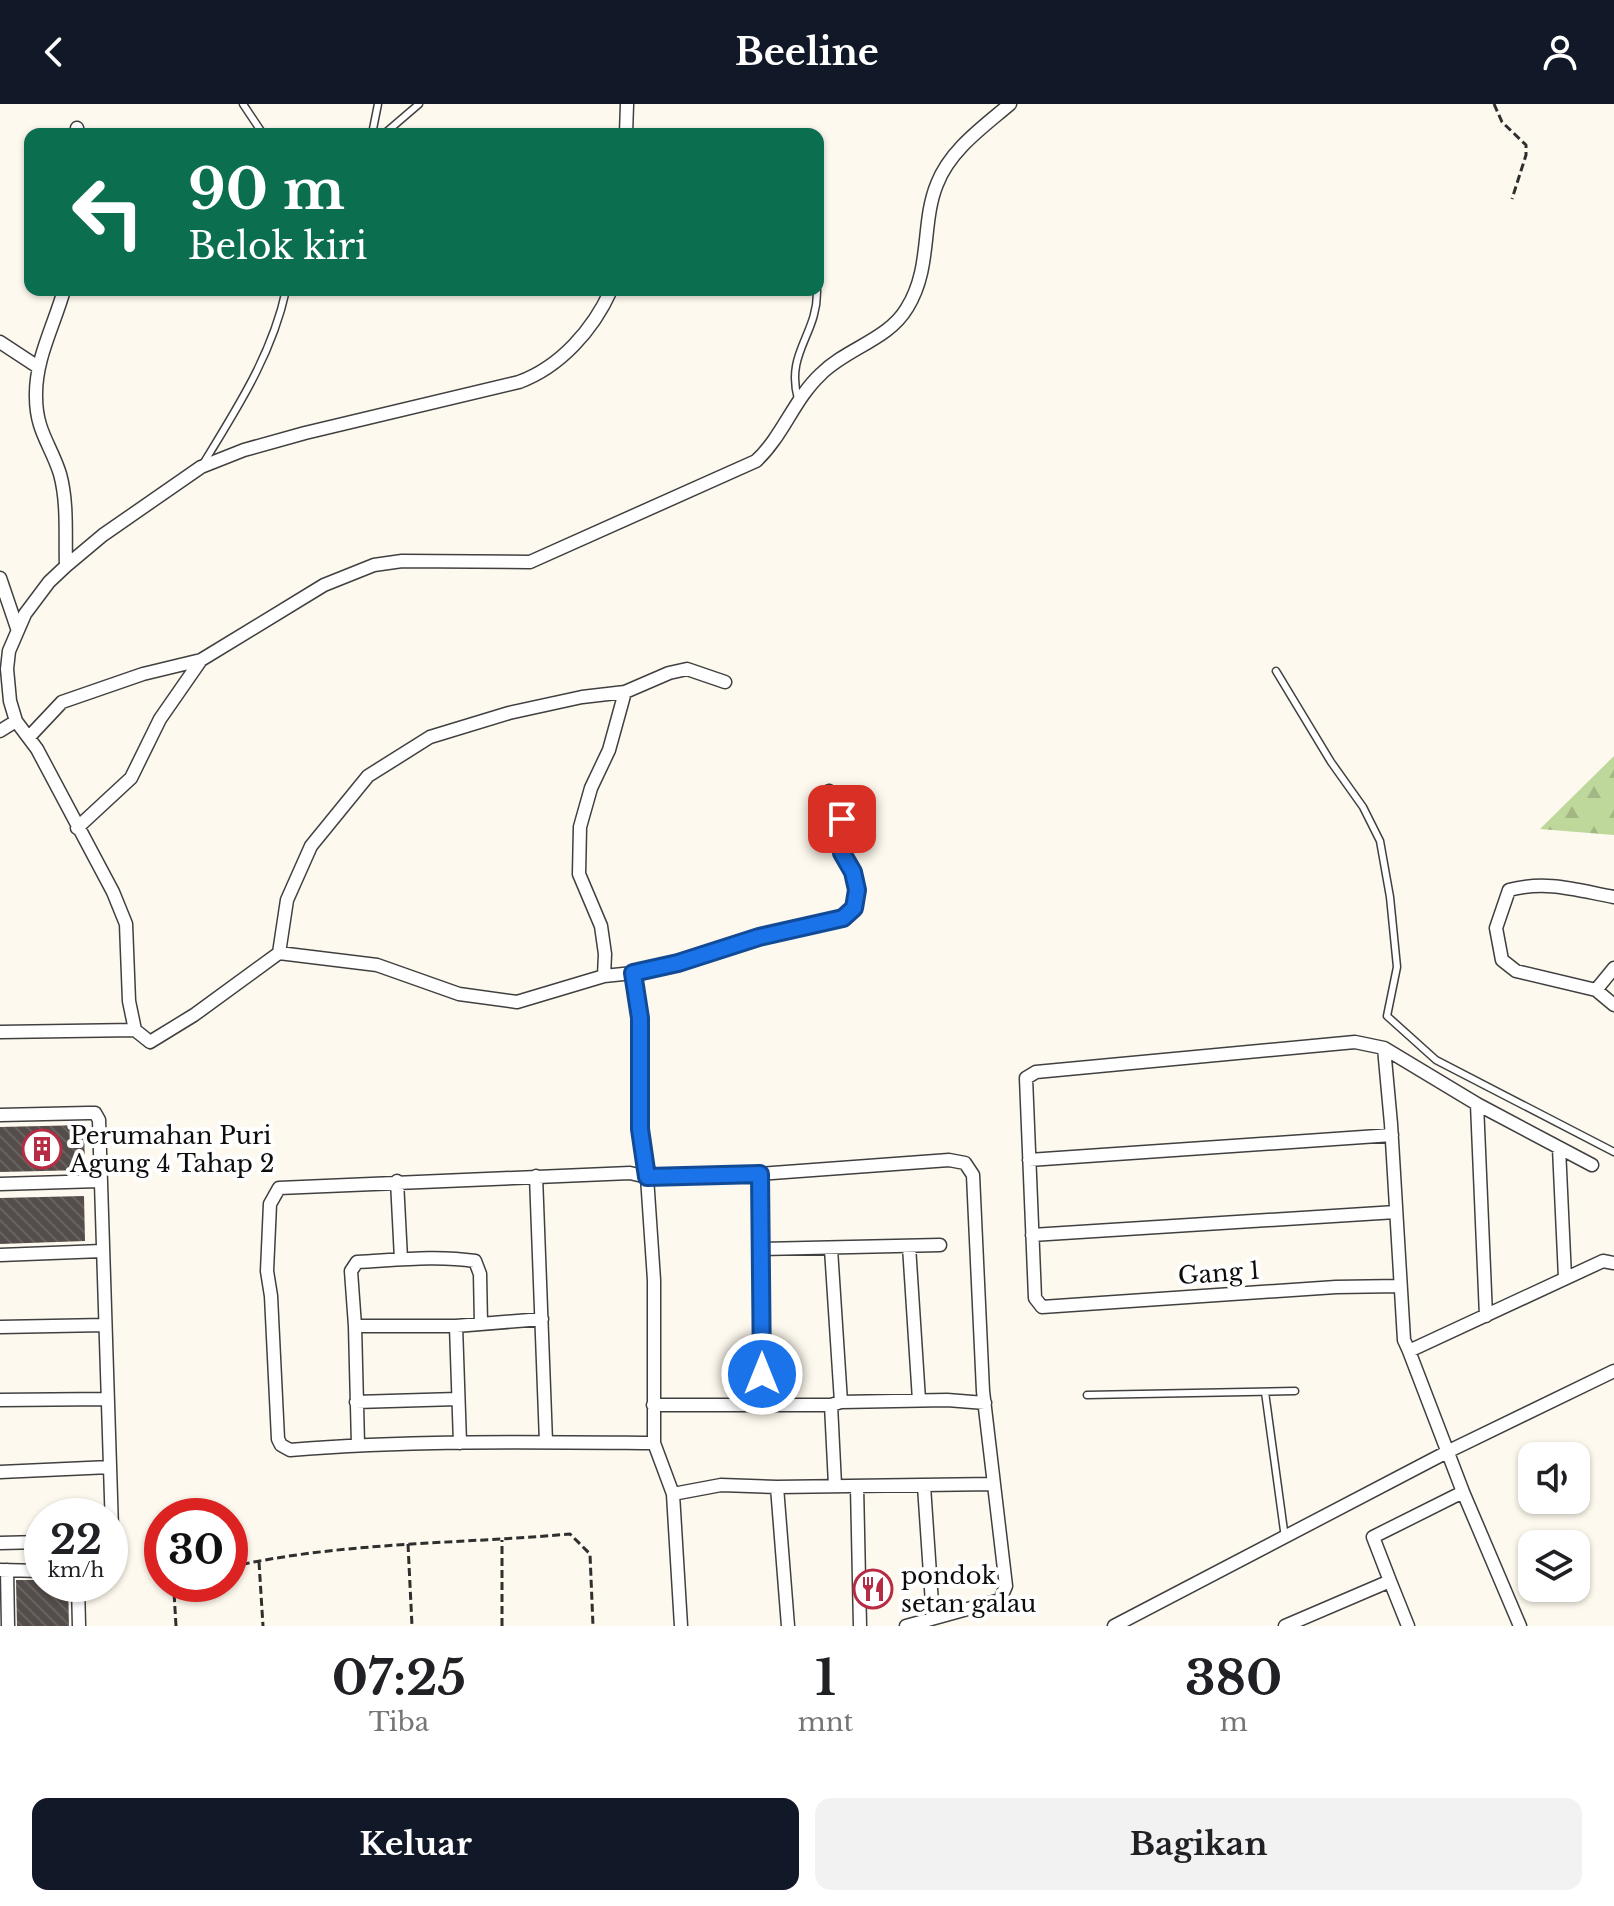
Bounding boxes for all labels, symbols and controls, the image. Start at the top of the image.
icon: back [32,30,76,74]
text: Beeline [735,30,879,75]
icon: person [1538,30,1582,74]
text: 90 m [188,155,345,224]
icon: left [56,160,160,264]
text: Belok kiri [188,224,367,269]
pin [808,785,876,853]
icon: arrive [820,797,864,841]
place label: Perumahan Puri Agung 4 Tahap 2 [69,1121,275,1178]
building icon: Perumahan Puri Agung 4 Tahap 2 [21,1128,63,1170]
street label: Gang 1 [1177,1256,1261,1290]
position arrow [720,1332,804,1416]
map controls [1518,1442,1590,1602]
button: sound [1518,1442,1590,1514]
speed limit sign: 30 [144,1498,248,1602]
text: 22 [50,1515,102,1565]
button: layers [1518,1530,1590,1602]
text: km/h [48,1558,104,1582]
place label: pondok setan galau [901,1561,1036,1618]
restaurant icon: pondok setan galau [852,1568,894,1610]
text: 07:25 [332,1648,466,1708]
text: 1 [815,1648,836,1708]
text: 380 [1185,1648,1282,1708]
text: Tiba [369,1706,429,1738]
text: mnt [798,1706,853,1738]
text: m [1220,1706,1248,1738]
button: Keluar [32,1798,799,1890]
button: Bagikan [815,1798,1582,1890]

